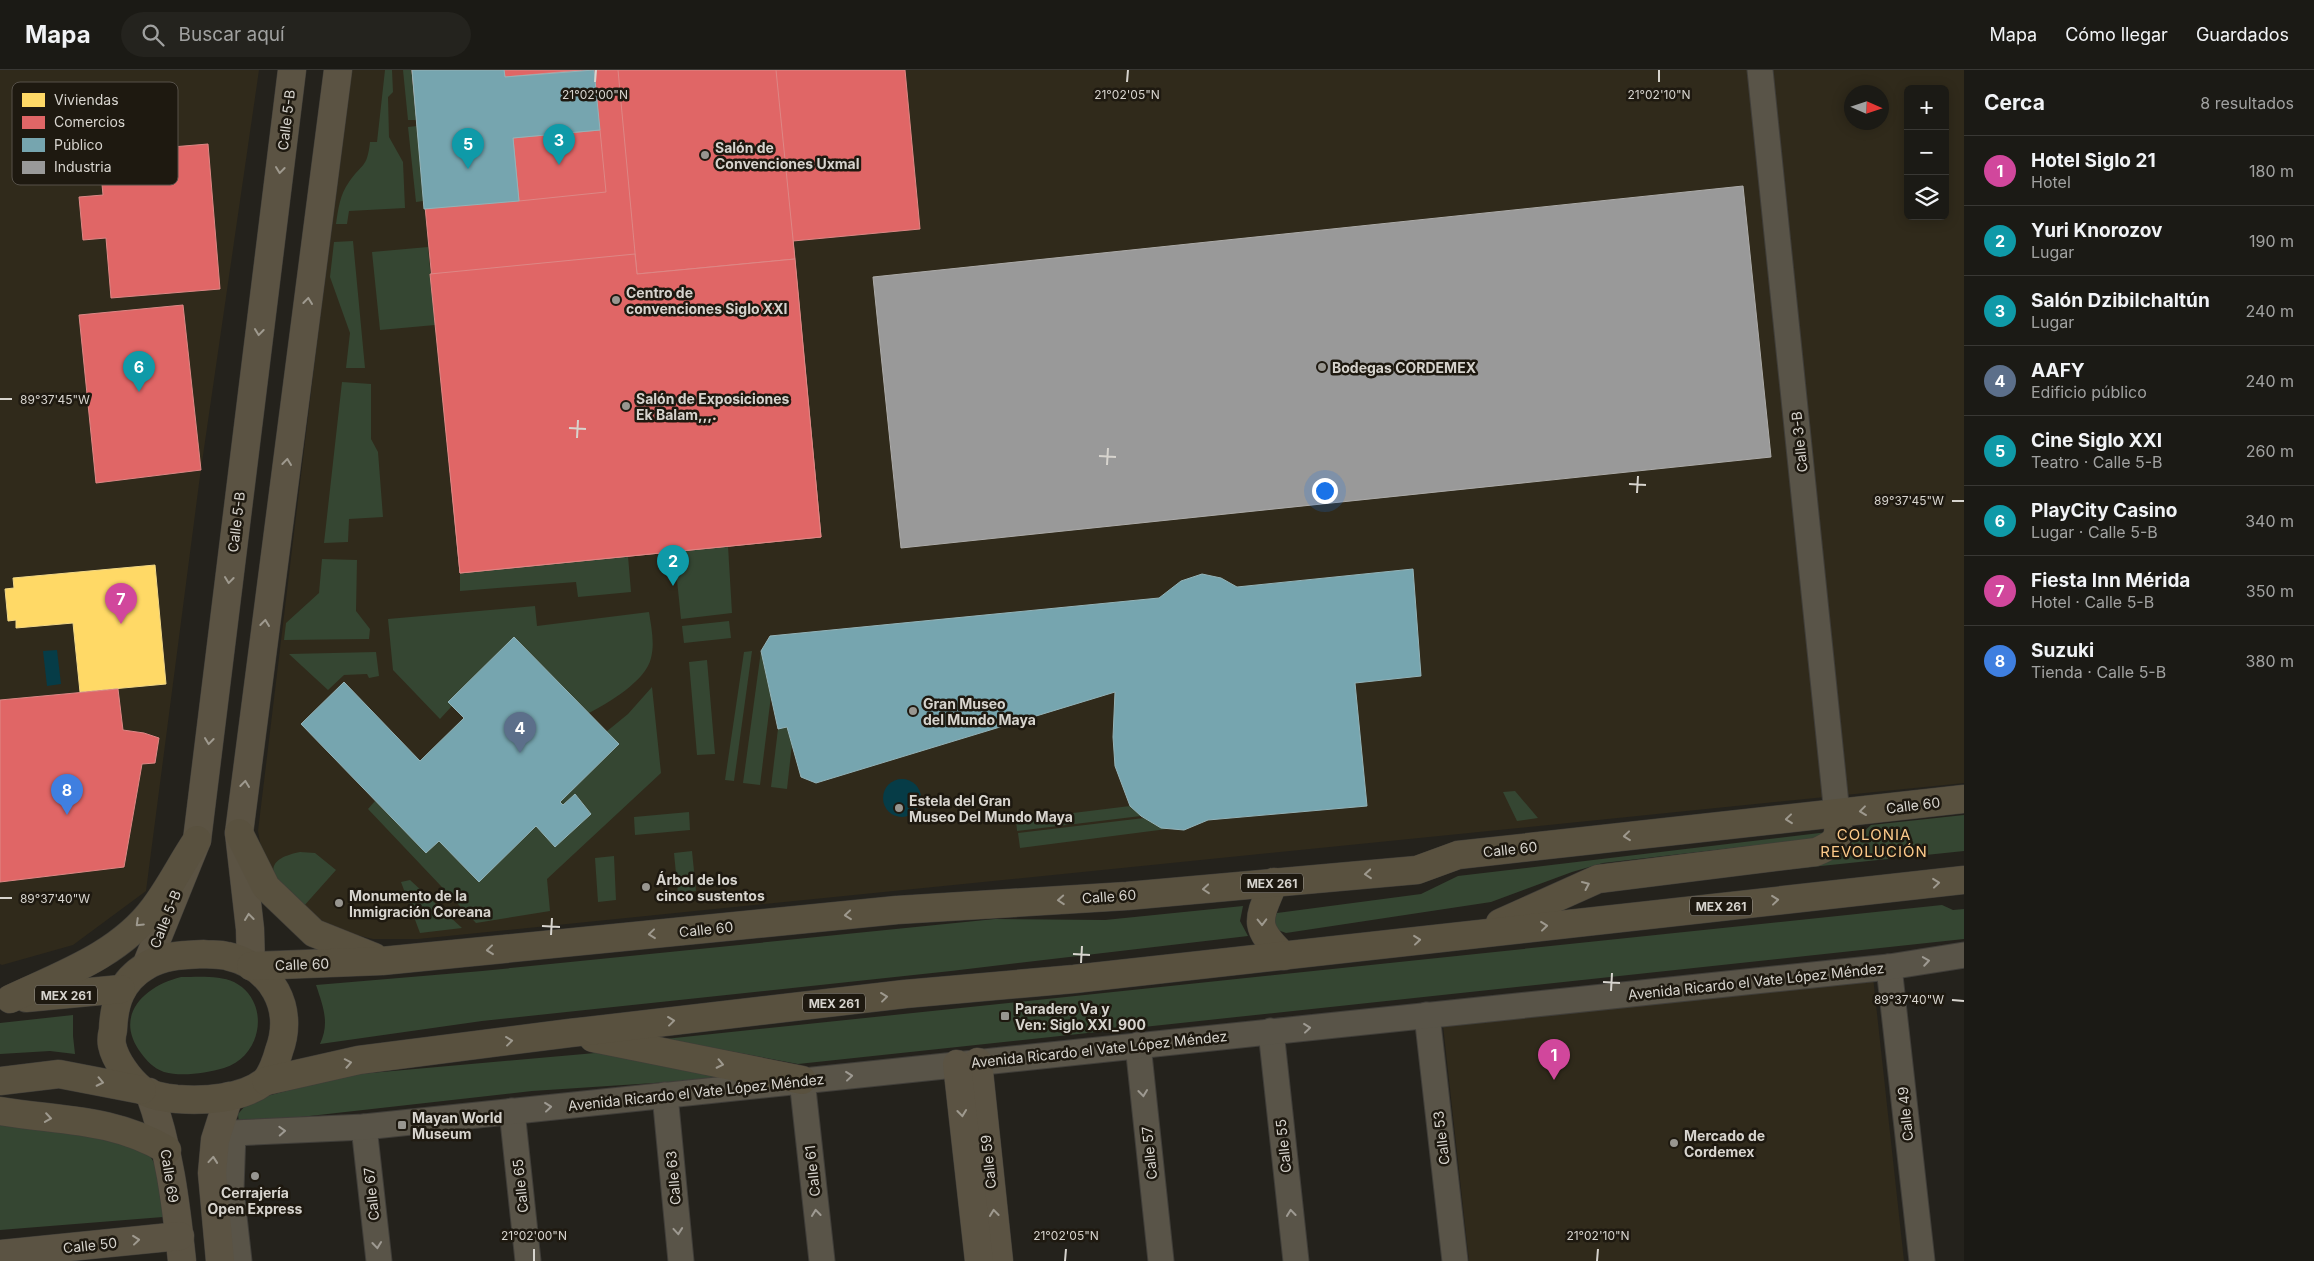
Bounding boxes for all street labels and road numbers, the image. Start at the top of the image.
street label: Calle 5-B [274,89,298,151]
street label: Calle 3-B [1787,411,1811,473]
street label: Calle 5-B [224,491,248,553]
street label: Calle 60 [1885,793,1941,817]
street label: Calle 60 [1482,838,1538,860]
road number: MEX 261 [1241,874,1303,892]
street label: Calle 60 [1081,886,1137,906]
street label: Calle 5-B [146,887,184,951]
road number: MEX 261 [1690,896,1752,916]
street label: Calle 60 [678,918,734,940]
street label: Calle 60 [274,955,330,973]
street label: Avenida Ricardo el Vate López Méndez [1627,959,1885,1003]
road number: MEX 261 [35,986,97,1004]
road number: MEX 261 [803,994,865,1012]
street label: Avenida Ricardo el Vate López Méndez [970,1027,1228,1071]
street label: Avenida Ricardo el Vate López Méndez [567,1070,825,1114]
street label: Calle 49 [1894,1086,1916,1142]
street label: Calle 53 [1429,1110,1453,1166]
street label: Calle 55 [1272,1118,1294,1174]
street label: Calle 57 [1138,1125,1160,1180]
street label: Calle 59 [977,1134,999,1190]
street label: Calle 61 [801,1145,823,1197]
street label: Calle 69 [157,1148,183,1204]
street label: Calle 63 [662,1150,684,1206]
street label: Calle 65 [509,1158,531,1214]
street label: Calle 67 [360,1166,382,1222]
street label: Calle 50 [62,1234,118,1256]

